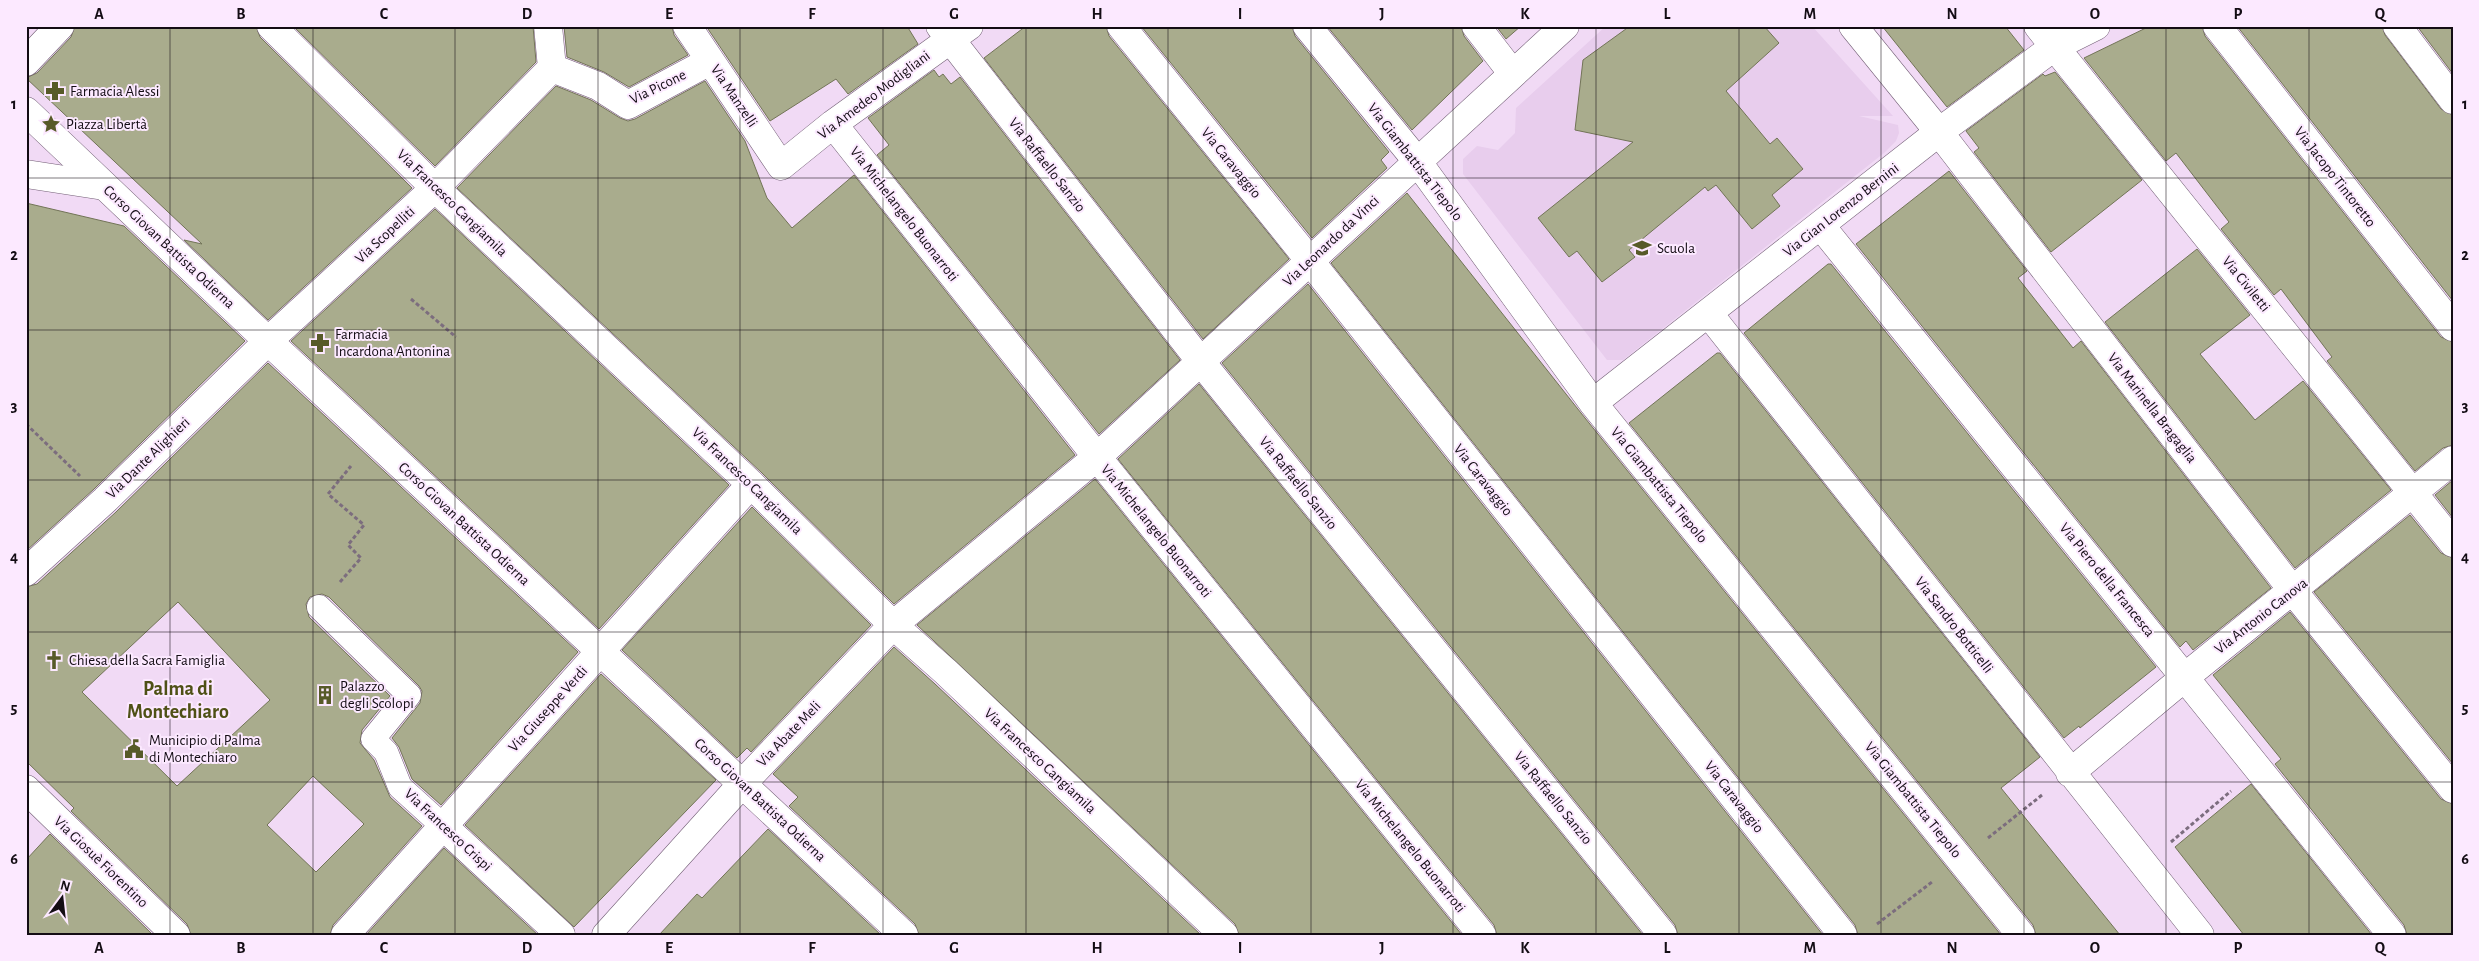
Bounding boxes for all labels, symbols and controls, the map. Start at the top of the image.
text: A [94,6,104,22]
text: B [236,6,246,22]
text: C [380,6,389,22]
text: D [522,6,533,22]
text: E [665,6,673,22]
text: F [808,6,816,22]
text: G [949,6,959,22]
text: H [1091,6,1103,22]
text: I [1238,6,1242,22]
text: J [1379,6,1385,22]
text: K [1520,6,1530,22]
text: L [1664,6,1671,22]
text: M [1804,6,1816,22]
text: N [1946,6,1958,22]
text: O [2090,6,2100,22]
text: P [2234,6,2243,22]
text: Q [2375,6,2387,23]
street label: Via Amedeo Modigliani [815,48,933,142]
street label: Via Manzelli [708,62,760,130]
street label: Via Picone [627,67,689,107]
pharmacy icon: Farmacia Alessi [44,80,66,102]
place label: Farmacia Alessi [70,84,159,99]
text: 1 [11,96,17,112]
text: 1 [2462,96,2468,112]
street label: Via Giambattista Tiepolo [1365,100,1465,224]
place icon: Piazza Libertà [40,113,62,135]
street label: Via Raffaello Sanzio [1006,115,1088,215]
place label: Piazza Libertà [66,117,147,132]
street label: Via Jacopo Tintoretto [2291,124,2379,230]
street label: Via Caravaggio [1198,125,1264,201]
street label: Via Michelangelo Buonarroti [847,144,961,284]
street label: Via Francesco Cangiamila [394,147,510,259]
street label: Via Gian Lorenzo Bernini [1780,160,1902,260]
street label: Corso Giovan Battista Odierna [101,182,237,312]
street label: Via Leonardo da Vinci [1280,193,1382,289]
street label: Via Scopelliti [352,204,418,266]
school or university icon: Scuola [1631,237,1653,259]
place label: Scuola [1657,241,1695,256]
text: 2 [10,247,18,263]
text: 2 [2461,247,2469,263]
street label: Via Civiletti [2219,253,2273,315]
place label: Farmacia Incardona Antonina [335,327,450,359]
pharmacy icon: Farmacia Incardona Antonina [309,332,331,354]
street label: Via Marinella Bragaglia [2105,350,2200,466]
text: 3 [11,398,18,414]
text: 3 [2462,398,2469,414]
street label: Via Dante Alighieri [103,414,193,502]
street label: Via Giambattista Tiepolo [1608,424,1710,546]
street label: Via Francesco Cangiamila [689,425,805,537]
street label: Via Raffaello Sanzio [1256,434,1340,532]
street label: Via Caravaggio [1451,441,1515,519]
street label: Corso Giovan Battista Odierna [396,459,532,589]
street label: Via Michelangelo Buonarroti [1098,462,1214,600]
street label: Via Piero della Francesca [2056,520,2158,640]
text: 4 [10,549,18,565]
text: 4 [2461,549,2469,565]
street label: Via Sandro Botticelli [1912,574,1996,676]
street label: Via Antonio Canova [2212,575,2310,657]
church icon: Chiesa della Sacra Famiglia [43,649,65,671]
place label: Chiesa della Sacra Famiglia [69,653,225,668]
street label: Via Giuseppe Verdi [506,663,590,755]
district label: Palma di Montechiaro [127,679,229,722]
place label: Palazzo degli Scolopi [340,679,414,711]
building icon: Palazzo degli Scolopi [314,684,336,706]
street label: Via Abate Meli [754,698,824,770]
text: 5 [11,700,18,716]
text: 5 [2462,700,2469,716]
street label: Via Francesco Cangiamila [981,705,1099,817]
place label: Municipio di Palma di Montechiaro [149,733,261,765]
street label: Corso Giovan Battista Odierna [692,735,828,865]
public building icon: Municipio di Palma di Montechiaro [123,738,145,760]
street label: Via Giambattista Tiepolo [1862,739,1964,861]
street label: Via Raffaello Sanzio [1511,749,1595,847]
street label: Via Caravaggio [1702,758,1766,836]
street label: Via Michelangelo Buonarroti [1352,777,1468,915]
street label: Via Francesco Crispi [401,786,495,874]
street label: Via Giosuè Fiorentino [51,813,151,911]
text: 6 [10,851,18,867]
text: 6 [2461,851,2469,867]
north arrow [38,874,88,924]
text: N [59,878,72,894]
text: A [94,940,104,956]
text: B [236,940,246,956]
text: C [380,940,389,956]
text: D [522,940,533,956]
text: E [665,940,673,956]
text: F [808,940,816,956]
text: G [949,940,959,956]
text: H [1091,940,1103,956]
text: I [1238,940,1242,956]
text: J [1379,940,1385,956]
text: K [1520,940,1530,956]
text: L [1664,940,1671,956]
text: M [1804,940,1816,956]
text: N [1946,940,1958,956]
text: O [2090,940,2100,956]
text: P [2234,940,2243,956]
text: Q [2375,940,2387,957]

